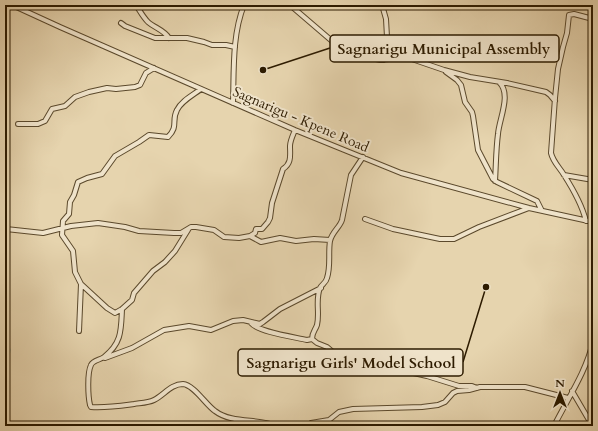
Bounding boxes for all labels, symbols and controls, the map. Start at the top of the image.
callout: Sagnarigu Municipal Assembly [330,35,559,62]
text: Sagnarigu Municipal Assembly [338,39,551,59]
street label: Sagnarigu - Kpene Road [230,82,372,157]
callout: Sagnarigu Girls' Model School [238,349,463,376]
text: Sagnarigu Girls' Model School [246,353,456,373]
north arrow [540,373,580,413]
text: N [555,376,565,391]

